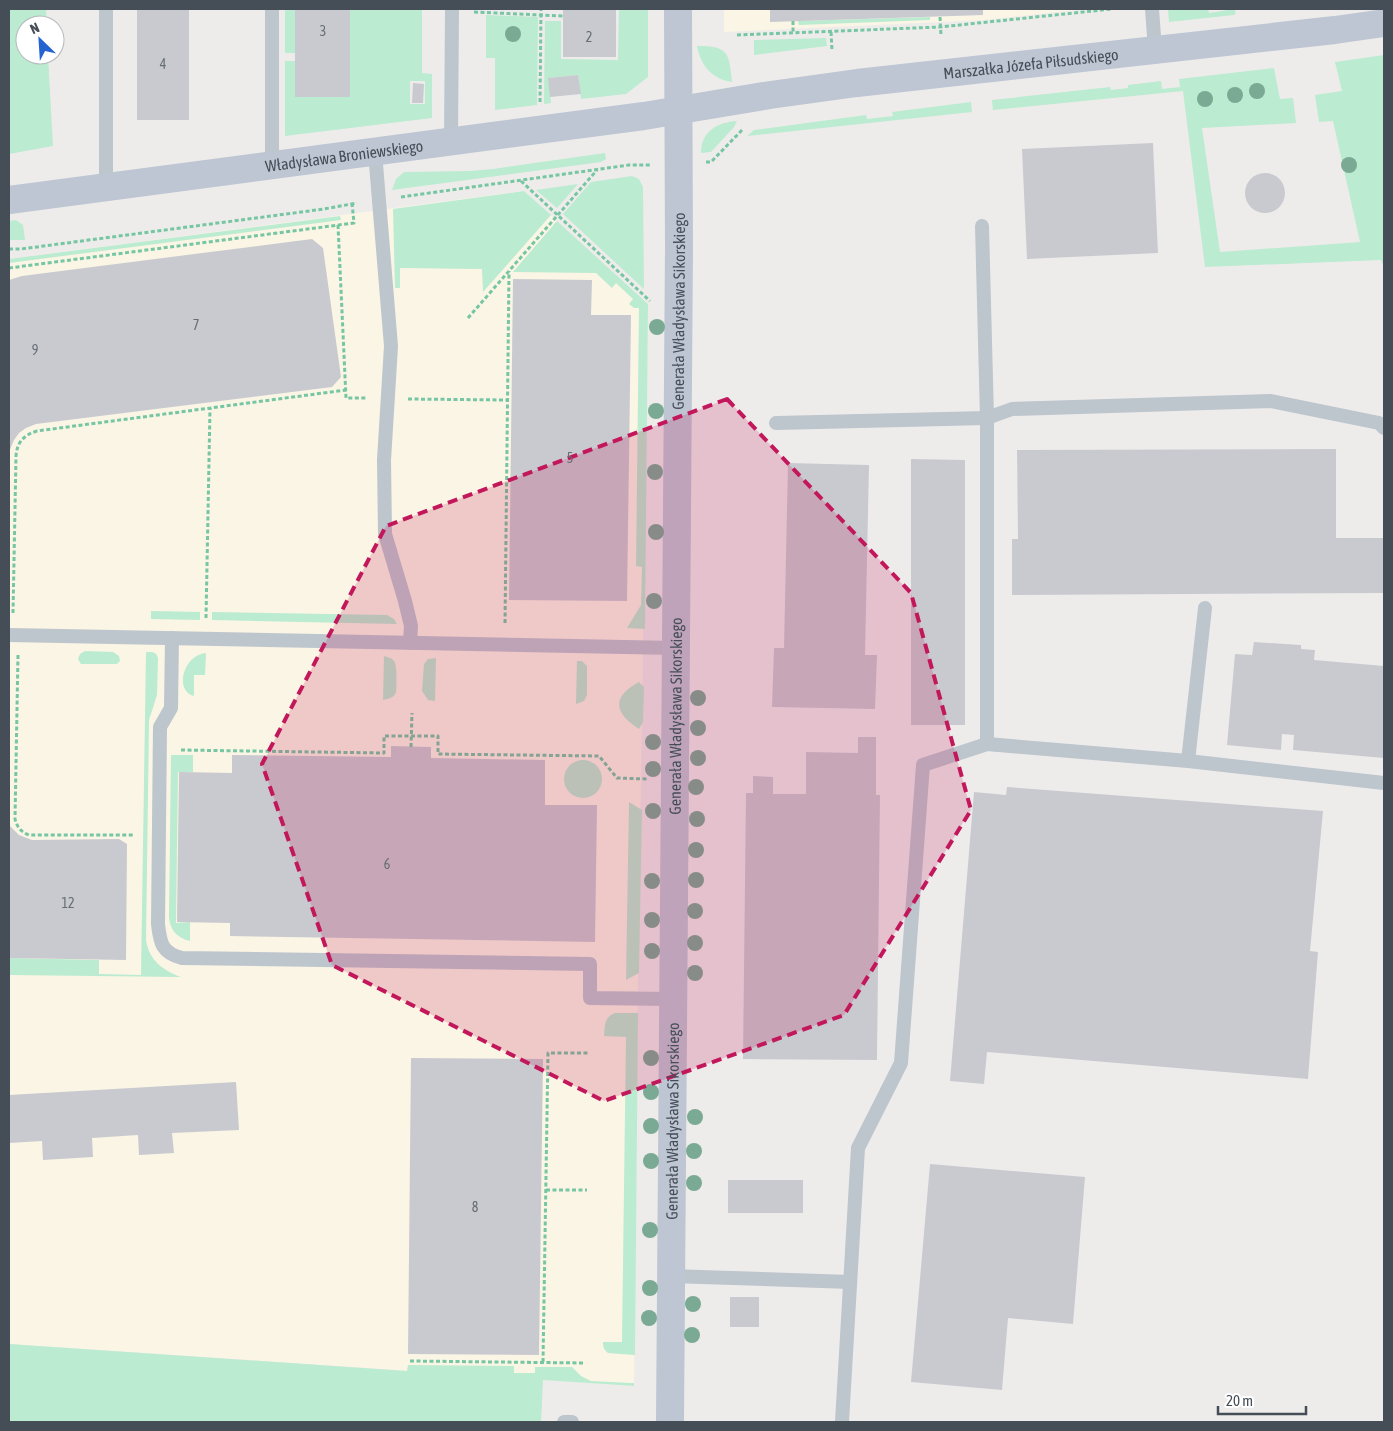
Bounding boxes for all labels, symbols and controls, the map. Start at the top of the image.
north arrow [15,15,65,65]
text: N [27,19,42,37]
house number: 3 [320,23,326,39]
house number: 2 [586,29,592,45]
street label: Marszałka Józefa Piłsudskiego [942,45,1119,82]
house number: 4 [160,56,167,72]
street label: Władysława Broniewskiego [264,136,424,175]
street label: Generała Władysława Sikorskiego [669,212,689,410]
house number: 7 [193,317,199,333]
house number: 9 [32,342,38,358]
house number: 5 [567,450,573,466]
street label: Generała Władysława Sikorskiego [666,617,686,815]
house number: 6 [384,856,391,872]
house number: 12 [61,895,75,911]
street label: Generała Władysława Sikorskiego [663,1022,683,1220]
house number: 8 [472,1199,479,1215]
scale bar [1218,1384,1306,1416]
text: 20 m [1226,1392,1253,1409]

